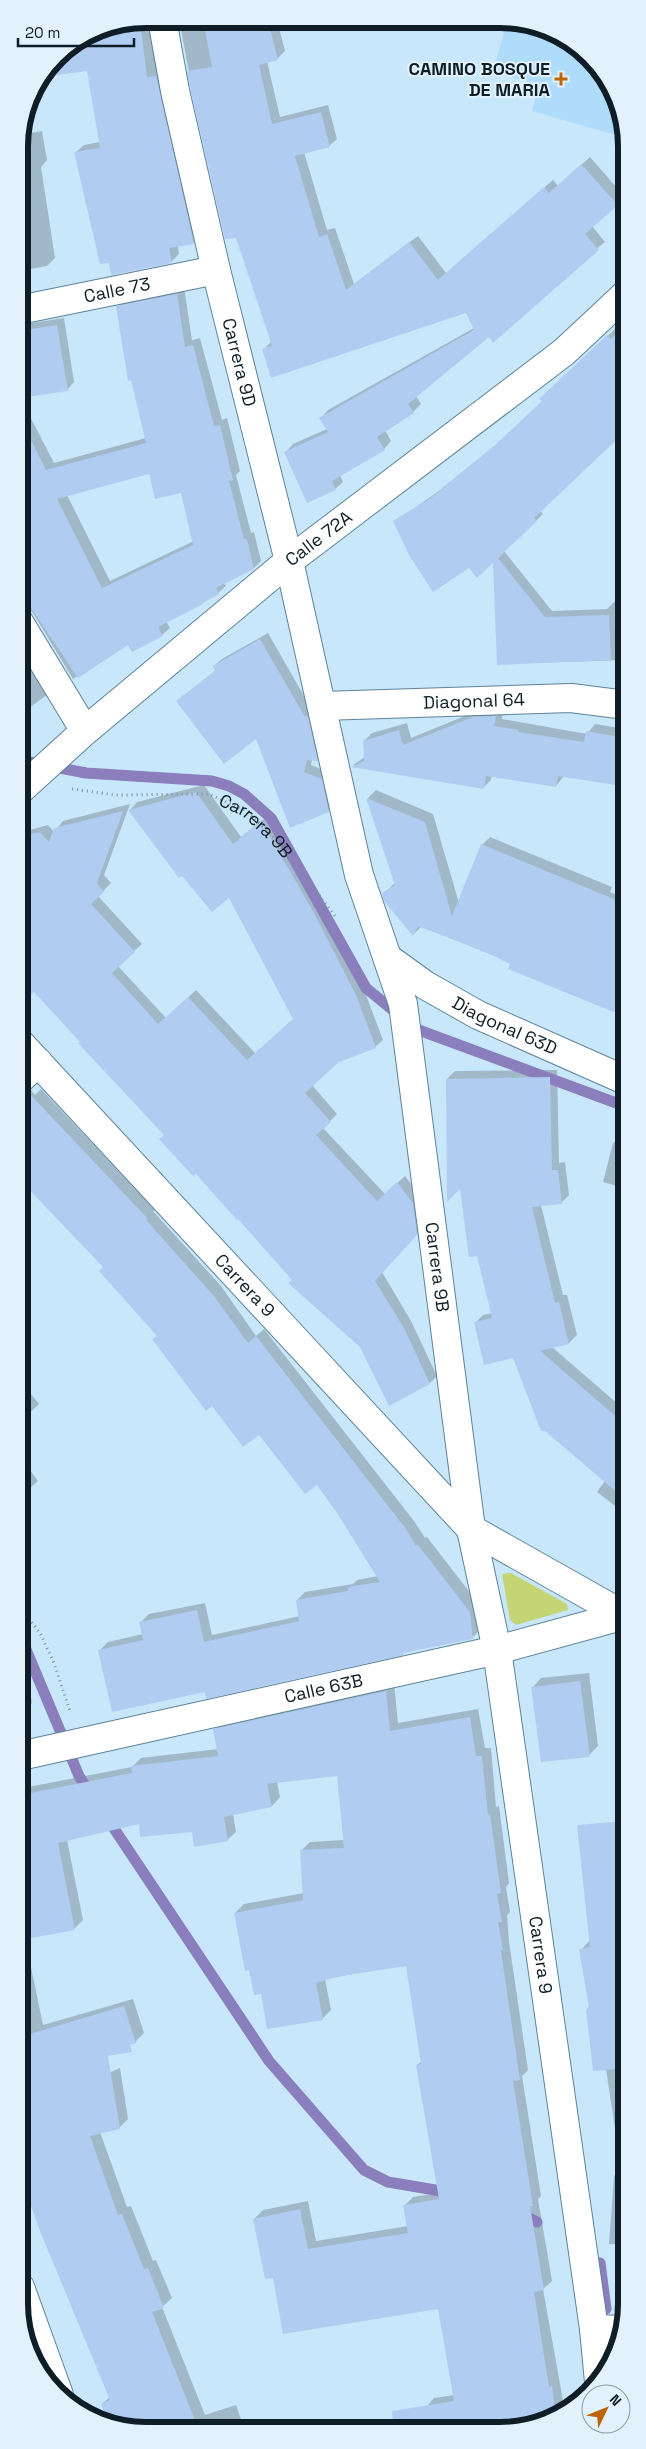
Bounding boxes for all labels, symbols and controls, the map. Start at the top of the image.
scale bar [18,15,134,47]
text: 20 m [25,23,60,42]
place label: CAMINO BOSQUE DE MARIA [408,57,551,101]
marker: CAMINO BOSQUE DE MARIA [554,72,568,86]
street label: Calle 73 [82,272,152,308]
street label: Carrera 9D [218,316,262,409]
street label: Calle 72A [280,505,356,571]
street label: Diagonal 64 [423,687,525,714]
street label: Carrera 9B [216,788,298,862]
street label: Diagonal 63D [448,991,561,1060]
street label: Carrera 9B [420,1221,455,1313]
street label: Carrera 9 [210,1248,280,1322]
street label: Calle 63B [282,1668,365,1708]
street label: Carrera 9 [524,1914,558,1995]
north arrow [581,2384,631,2434]
text: N [606,2391,625,2410]

